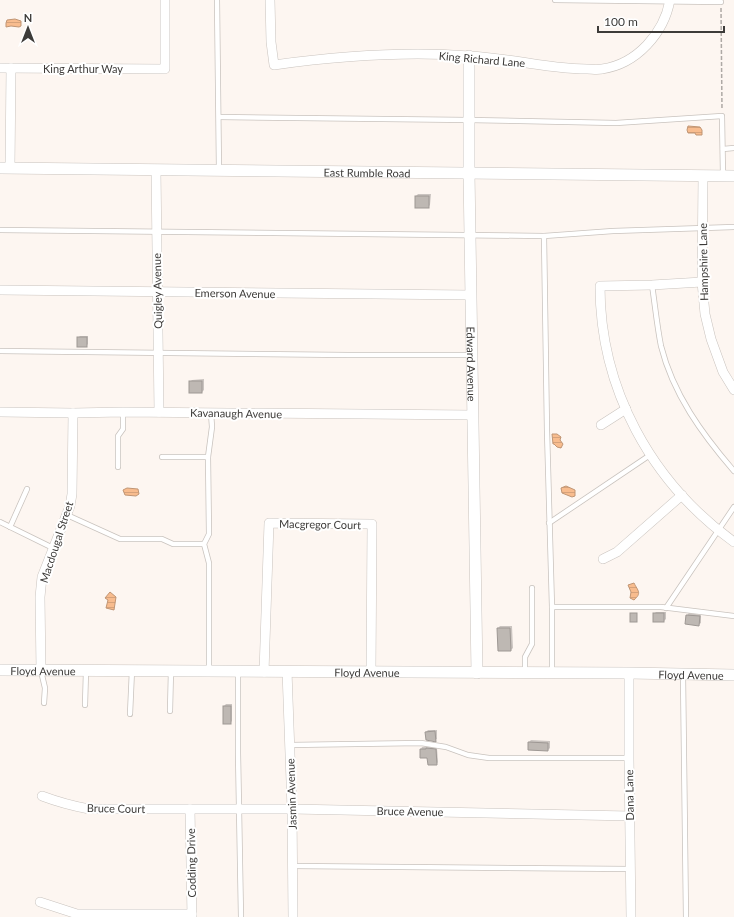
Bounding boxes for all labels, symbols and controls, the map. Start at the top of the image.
north arrow [8,8,48,48]
scale bar [598,8,724,34]
text: N [24,11,32,24]
text: 100 m [604,14,638,29]
street label: King Richard Lane [438,49,526,69]
street label: King Arthur Way [43,62,123,75]
street label: East Rumble Road [323,165,411,179]
street label: Hampshire Lane [696,223,710,301]
street label: Quigley Avenue [150,253,164,329]
street label: Emerson Avenue [194,286,276,300]
street label: Edward Avenue [465,326,479,402]
street label: Kavanaugh Avenue [190,406,282,420]
street label: Macdougal Street [37,500,75,584]
street label: Macgregor Court [279,517,361,531]
street label: Floyd Avenue [10,664,76,677]
street label: Floyd Avenue [334,665,400,678]
street label: Floyd Avenue [658,667,724,681]
street label: Jasmin Avenue [283,758,299,830]
street label: Dana Lane [622,769,636,821]
street label: Bruce Court [87,801,145,815]
street label: Bruce Avenue [376,804,444,818]
street label: Codding Drive [184,828,198,898]

